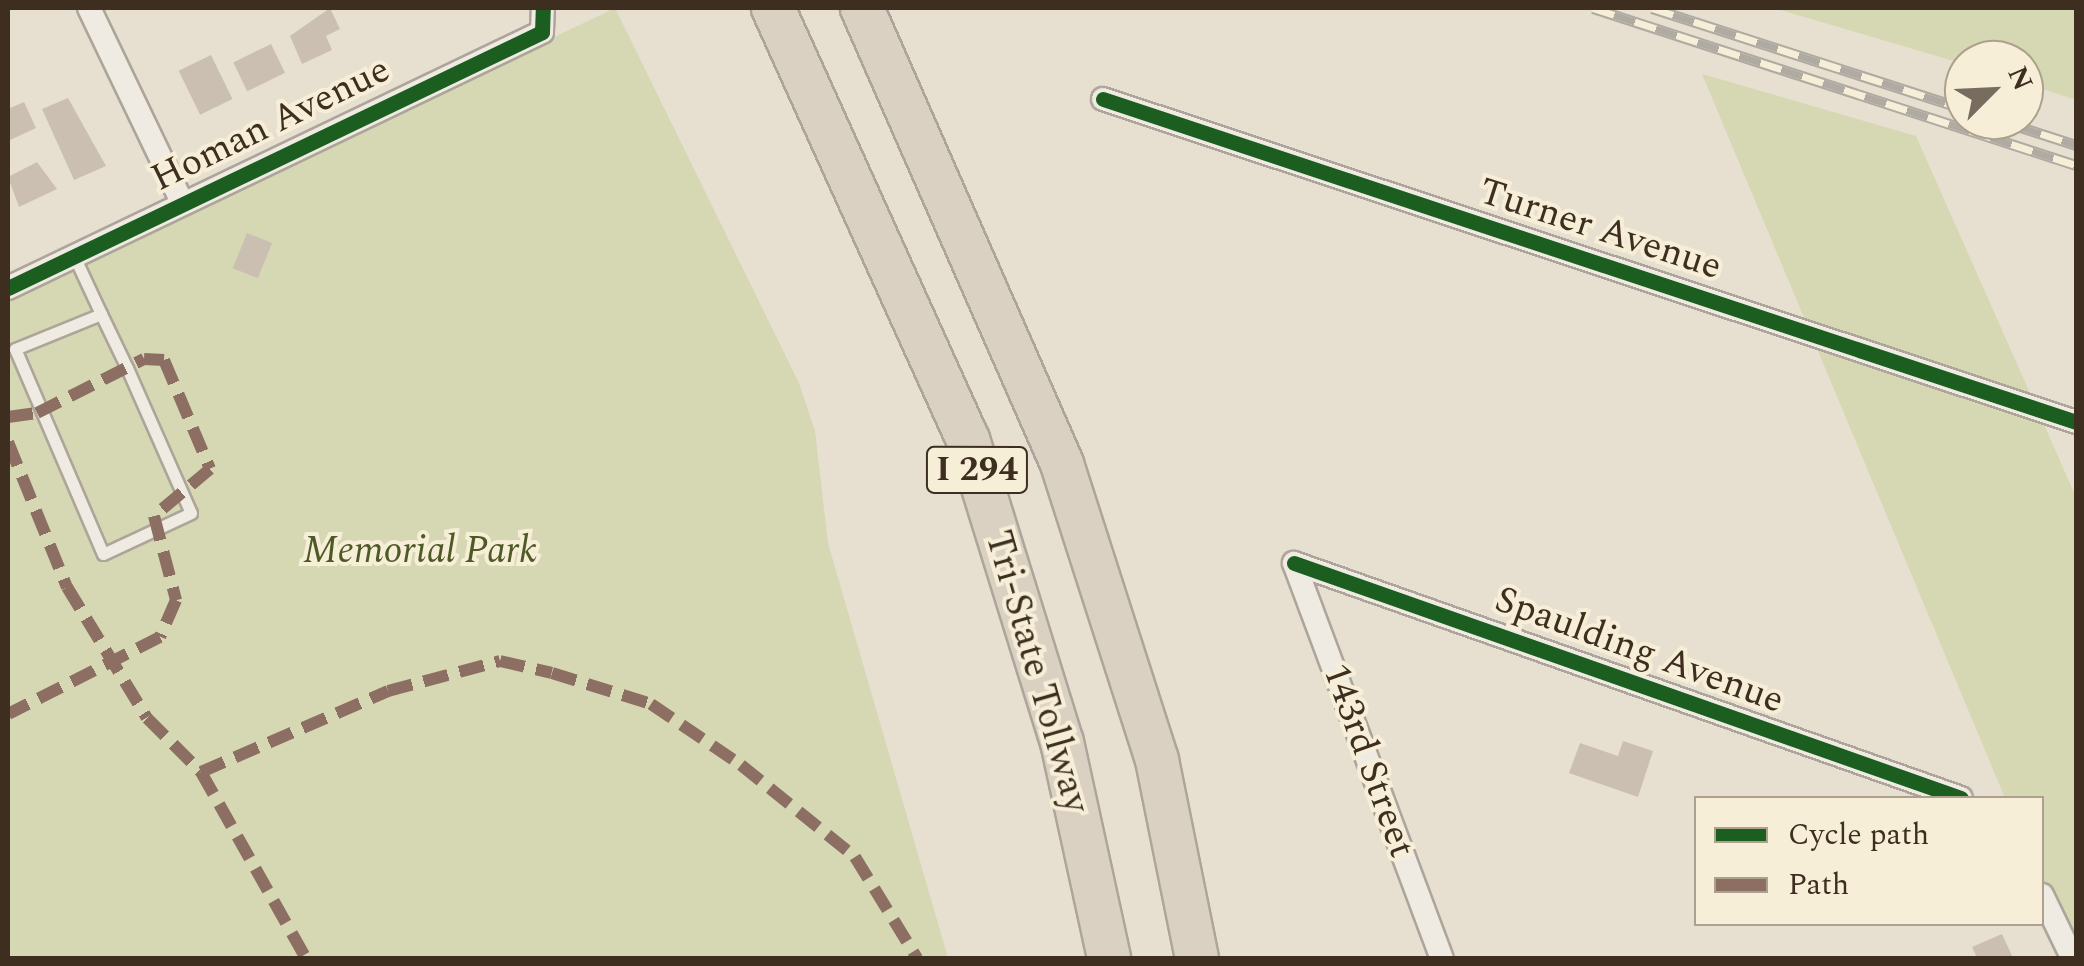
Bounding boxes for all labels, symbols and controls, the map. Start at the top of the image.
north arrow [1944,40,2044,140]
street label: Homan Avenue [144,48,398,202]
text: N [1996,59,2044,98]
street label: Turner Avenue [1473,169,1727,291]
road number: I 294 [924,440,1030,500]
street label: Tri-State Tollway [974,526,1098,818]
park label: Memorial Park [303,529,537,575]
street label: Spaulding Avenue [1488,578,1790,724]
street label: 143rd Street [1312,658,1424,864]
legend [1694,796,2044,926]
text: Cycle path [1788,812,1929,858]
text: Path [1788,862,1849,908]

